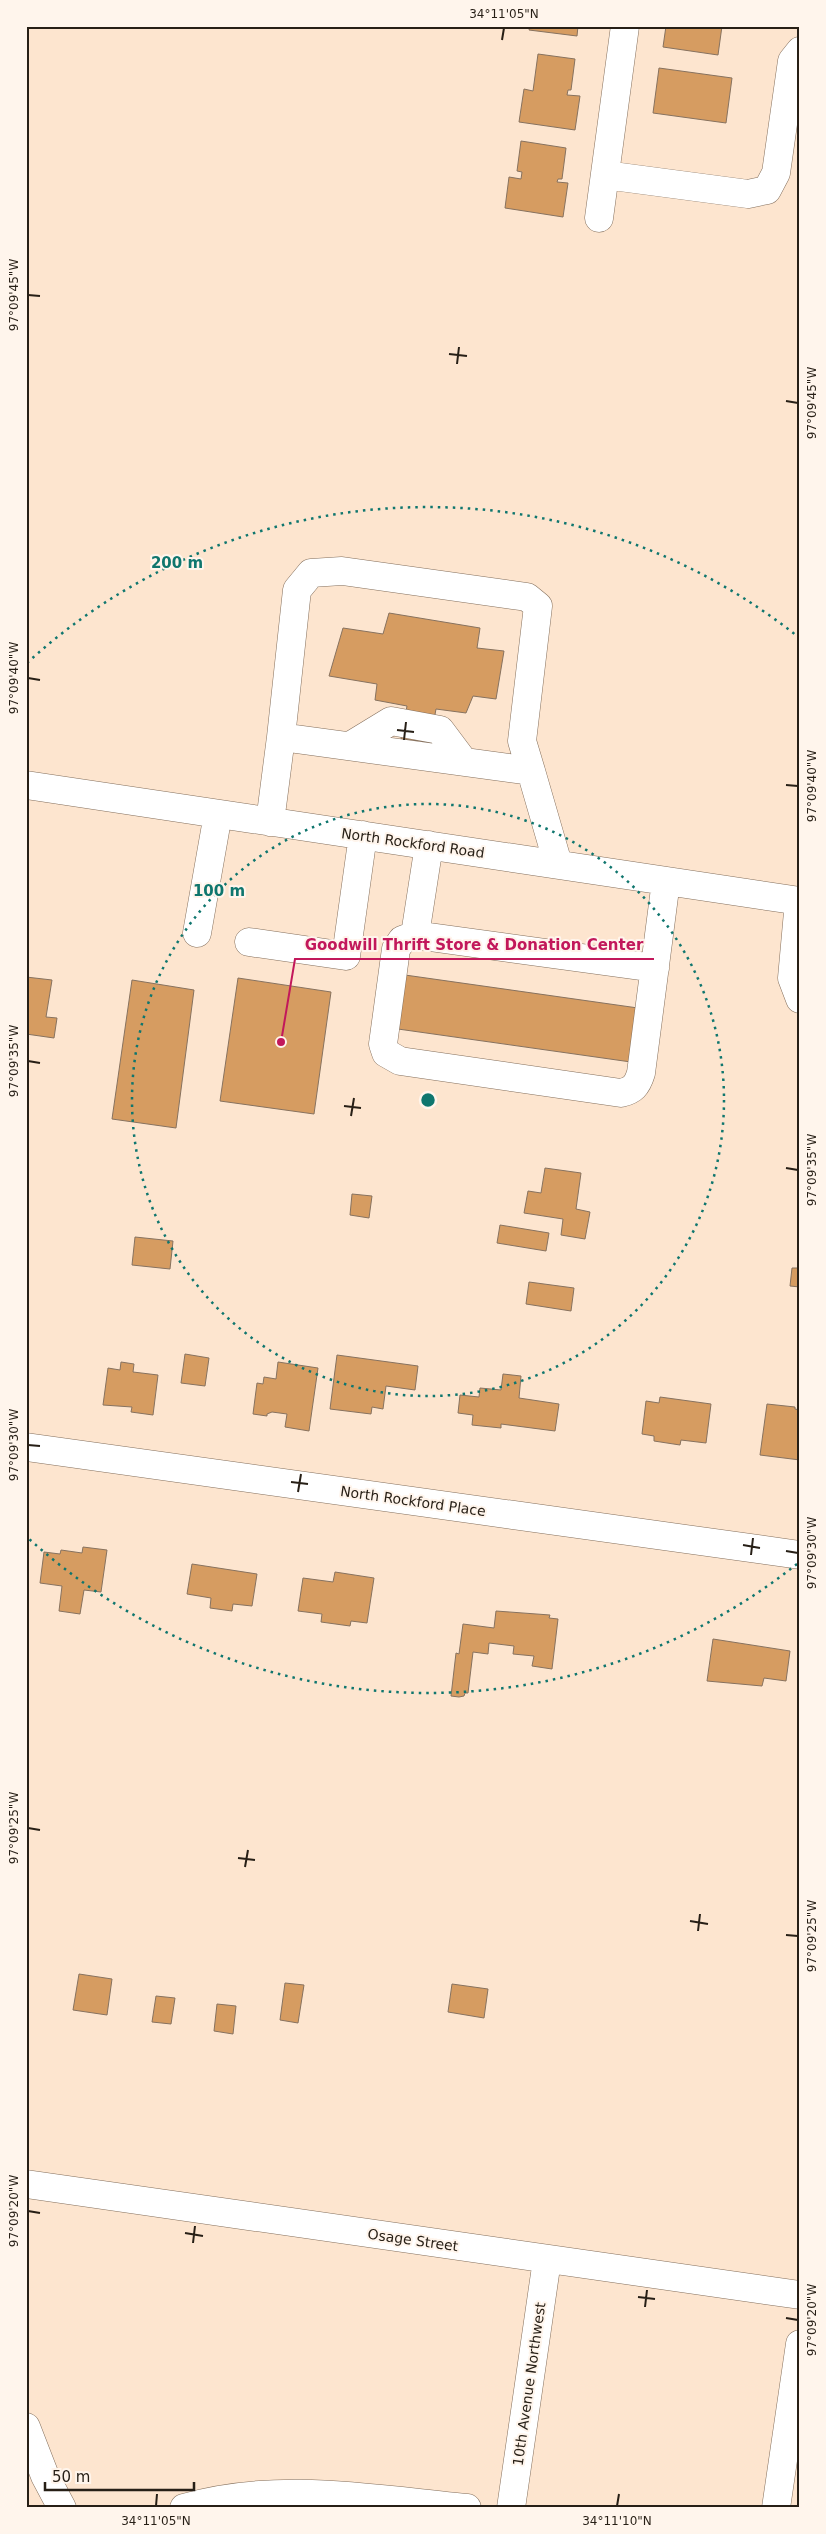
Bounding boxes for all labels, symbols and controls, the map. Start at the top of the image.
text: 34°11'05"N [469,7,539,21]
text: 97°09'45"W [7,259,21,331]
text: 97°09'45"W [805,367,819,439]
text: 200 m [151,554,203,572]
text: 97°09'40"W [7,642,21,714]
text: 97°09'40"W [805,750,819,822]
street label: North Rockford Road [340,825,486,861]
text: 100 m [193,882,245,900]
callout: Goodwill Thrift Store & Donation Center [295,929,654,959]
text: Goodwill Thrift Store & Donation Center [305,936,644,954]
text: 97°09'35"W [7,1025,21,1097]
centre of rings [419,1091,437,1109]
text: 97°09'35"W [805,1134,819,1206]
text: 97°09'30"W [7,1409,21,1481]
street label: North Rockford Place [339,1483,487,1519]
text: 97°09'30"W [805,1517,819,1589]
text: 97°09'25"W [7,1792,21,1864]
text: 97°09'25"W [805,1900,819,1972]
text: 97°09'20"W [7,2175,21,2247]
street label: Osage Street [367,2226,460,2254]
text: 97°09'20"W [805,2284,819,2356]
street label: 10th Avenue Northwest [510,2301,548,2467]
scale bar [45,2459,194,2491]
text: 50 m [52,2468,90,2486]
text: 34°11'05"N [121,2514,191,2528]
text: 34°11'10"N [582,2514,652,2528]

